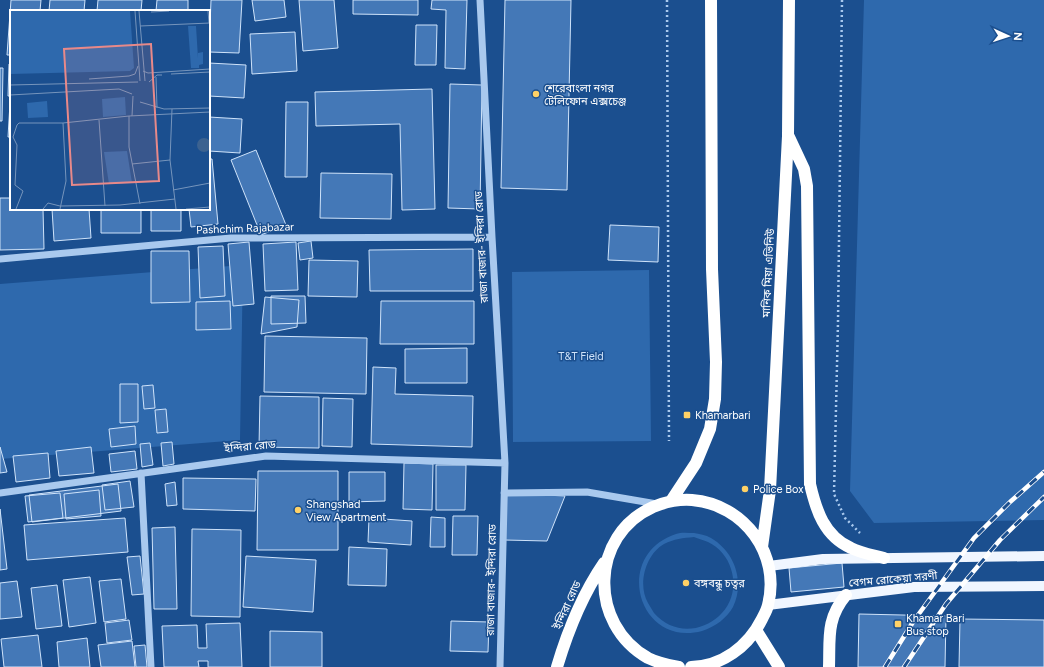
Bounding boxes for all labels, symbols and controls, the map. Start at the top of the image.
inset map [10,10,210,210]
north arrow [988,16,1028,56]
text: N [1011,32,1024,41]
place label: শেরেবাংলা নগর টেলিফোন এক্সচেঞ্জ [544,82,627,108]
marker: শেরেবাংলা নগর টেলিফোন এক্সচেঞ্জ [531,89,541,99]
street label: রাজা বাজার- ইন্দিরা রোড [472,191,491,304]
street label: Pashchim Rajabazar [196,220,294,237]
street label: মানিক মিয়া এভিনিউ [760,228,777,319]
park label: T&T Field [558,350,604,363]
place label: Khamarbari [695,409,750,422]
marker: Khamarbari [682,410,692,420]
street label: ইন্দিরা রোড [223,438,277,455]
place label: Police Box [753,483,804,496]
marker: Police Box [740,484,750,494]
place label: Shangshad View Apartment [306,498,386,524]
marker: Shangshad View Apartment [293,505,303,515]
street label: রাজা বাজার- ইন্দিরা রোড [484,524,499,637]
street label: বেগম রোকেয়া সরণী [848,569,939,590]
place label: বঙ্গবন্ধু চত্বর [693,577,745,591]
marker: বঙ্গবন্ধু চত্বর [681,578,691,588]
street label: ইন্দিরা রোড [551,579,584,632]
place label: Khamar Bari Bus stop [906,612,964,638]
marker: Khamar Bari Bus stop [893,619,903,629]

